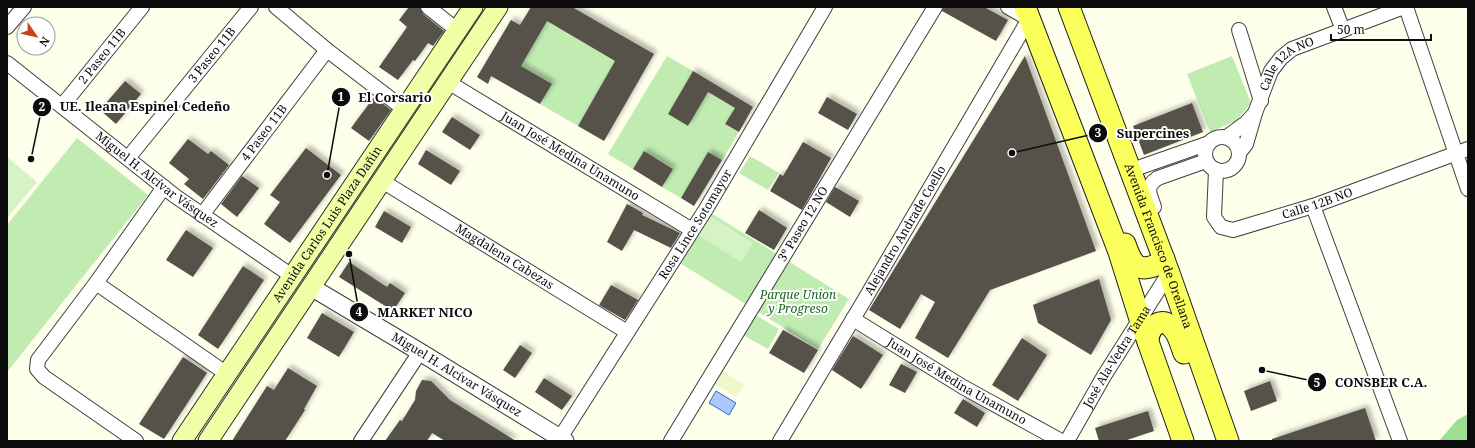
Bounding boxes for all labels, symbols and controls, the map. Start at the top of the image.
north arrow [16,16,56,56]
scale bar [1331,16,1431,42]
text: 50 m [1337,21,1365,38]
street label: 3 Paseo 11B [184,23,239,86]
street label: 2 Paseo 11B [74,24,130,87]
street label: Calle 12A NO [1255,33,1316,93]
text: N [36,34,53,50]
callout: El Corsario [331,85,440,110]
text: 1 [338,88,345,105]
text: El Corsario [358,88,432,106]
callout: UE. Ileana Espinel Cedeño [32,94,239,119]
text: UE. Ileana Espinel Cedeño [60,97,230,115]
text: 2 [39,98,46,115]
street label: 4 Paseo 11B [237,101,291,164]
street label: Juan José Medina Unamuno [497,107,643,204]
callout: Supercines [1088,121,1197,146]
text: 3 [1095,124,1102,141]
text: Supercines [1117,124,1189,142]
street label: Miguel H. Alcívar Vásquez [92,127,222,231]
street label: Avenida Carlos Luis Plaza Dañin [268,142,386,306]
street label: Avenida Francisco de Orellana [1120,161,1197,331]
street label: Alejandro Andrade Coello [860,162,949,298]
street label: Rosa Lince Sotomayor [654,166,736,282]
street label: 3º Paseo 12 NO [773,183,832,265]
street label: Calle 12B NO [1280,183,1355,223]
street label: Magdalena Cabezas [452,219,557,293]
park label: Parque Union y Progreso [759,286,836,317]
callout: MARKET NICO [349,300,481,325]
street label: José Ala-Vedra Tama [1078,302,1155,412]
text: 4 [356,303,363,320]
text: MARKET NICO [377,303,473,321]
street label: Miguel H. Alcívar Vásquez [389,328,525,421]
street label: Juan José Medina Unamuno [883,333,1030,428]
callout: CONSBER C.A. [1307,370,1435,395]
text: CONSBER C.A. [1335,373,1427,391]
text: 5 [1314,374,1321,391]

